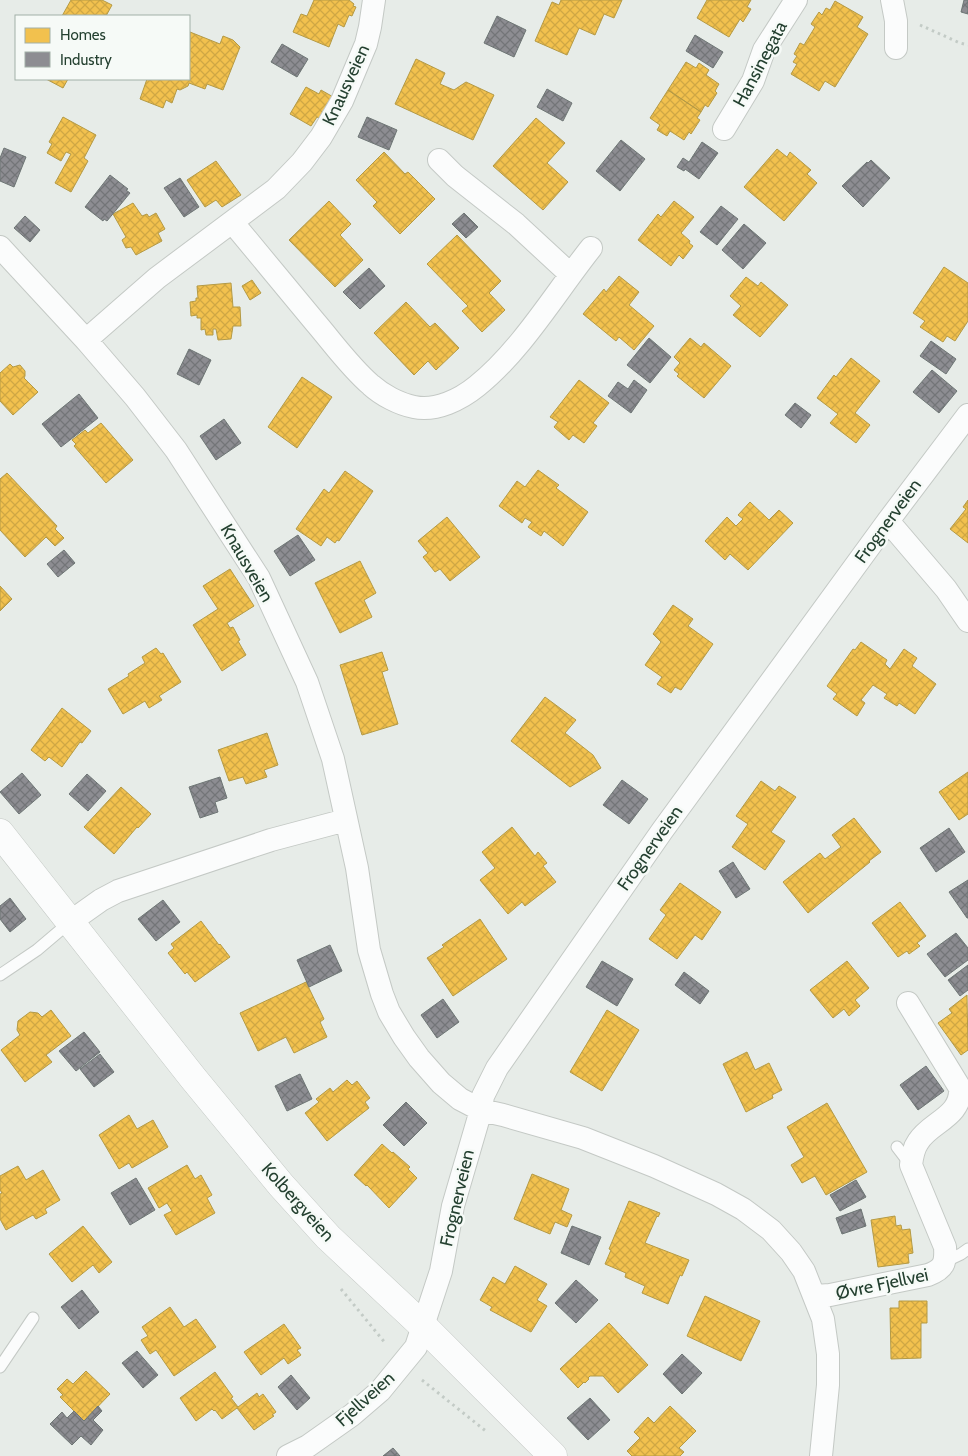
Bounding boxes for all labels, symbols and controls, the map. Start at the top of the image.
legend [15,15,190,80]
street label: Hansinegata [728,17,792,111]
text: Homes [60,26,106,44]
street label: Knausveien [318,41,374,129]
text: Industry [60,51,112,69]
street label: Frognerveien [850,475,926,567]
street label: Knausveien [216,520,278,606]
street label: Frognerveien [613,801,687,895]
street label: Frognerveien [435,1147,479,1249]
street label: Kolbergveien [257,1158,339,1246]
street label: Øvre Fjellvei [834,1263,930,1305]
street label: Fjellveien [331,1367,399,1431]

